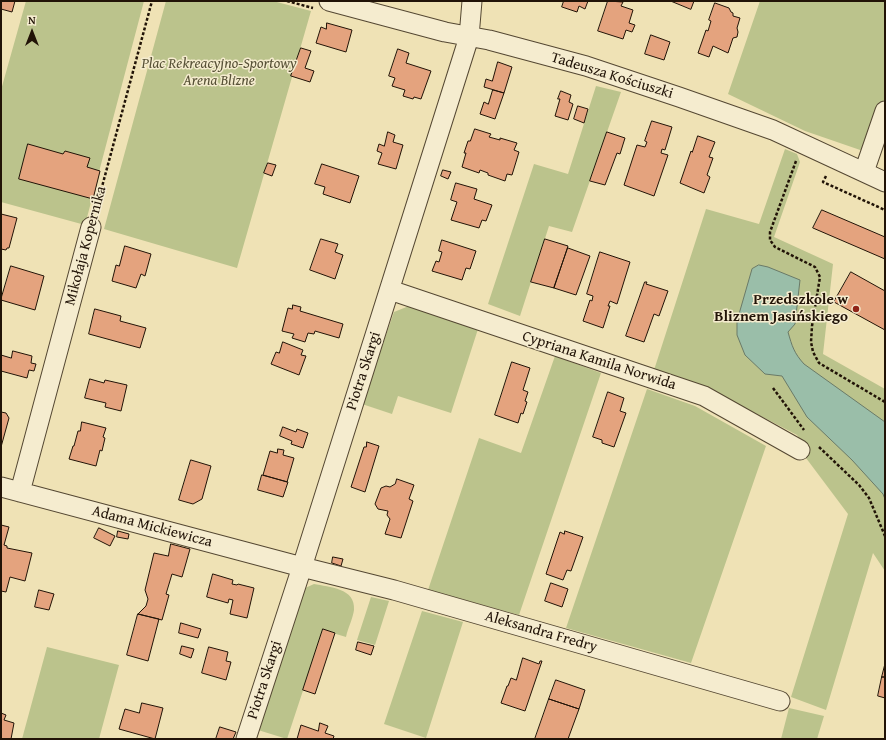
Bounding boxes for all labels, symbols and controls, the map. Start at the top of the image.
north arrow [12,12,52,52]
text: N [28,12,36,28]
street label: Tadeusza Kościuszki [549,49,675,103]
park label: Plac Rekreacyjno-Sportowy Arena Blizne [141,55,297,90]
street label: Mikołaja Kopernika [61,184,111,308]
place label: Przedszkole w Bliznem Jasińskiego [714,291,848,326]
marker: Przedszkole w Bliznem Jasińskiego [851,304,861,314]
street label: Cypriana Kamila Norwida [520,328,678,394]
street label: Piotra Skargi [343,329,385,413]
street label: Adama Mickiewicza [90,502,214,552]
street label: Aleksandra Fredry [483,607,599,657]
street label: Piotra Skargi [244,638,286,722]

